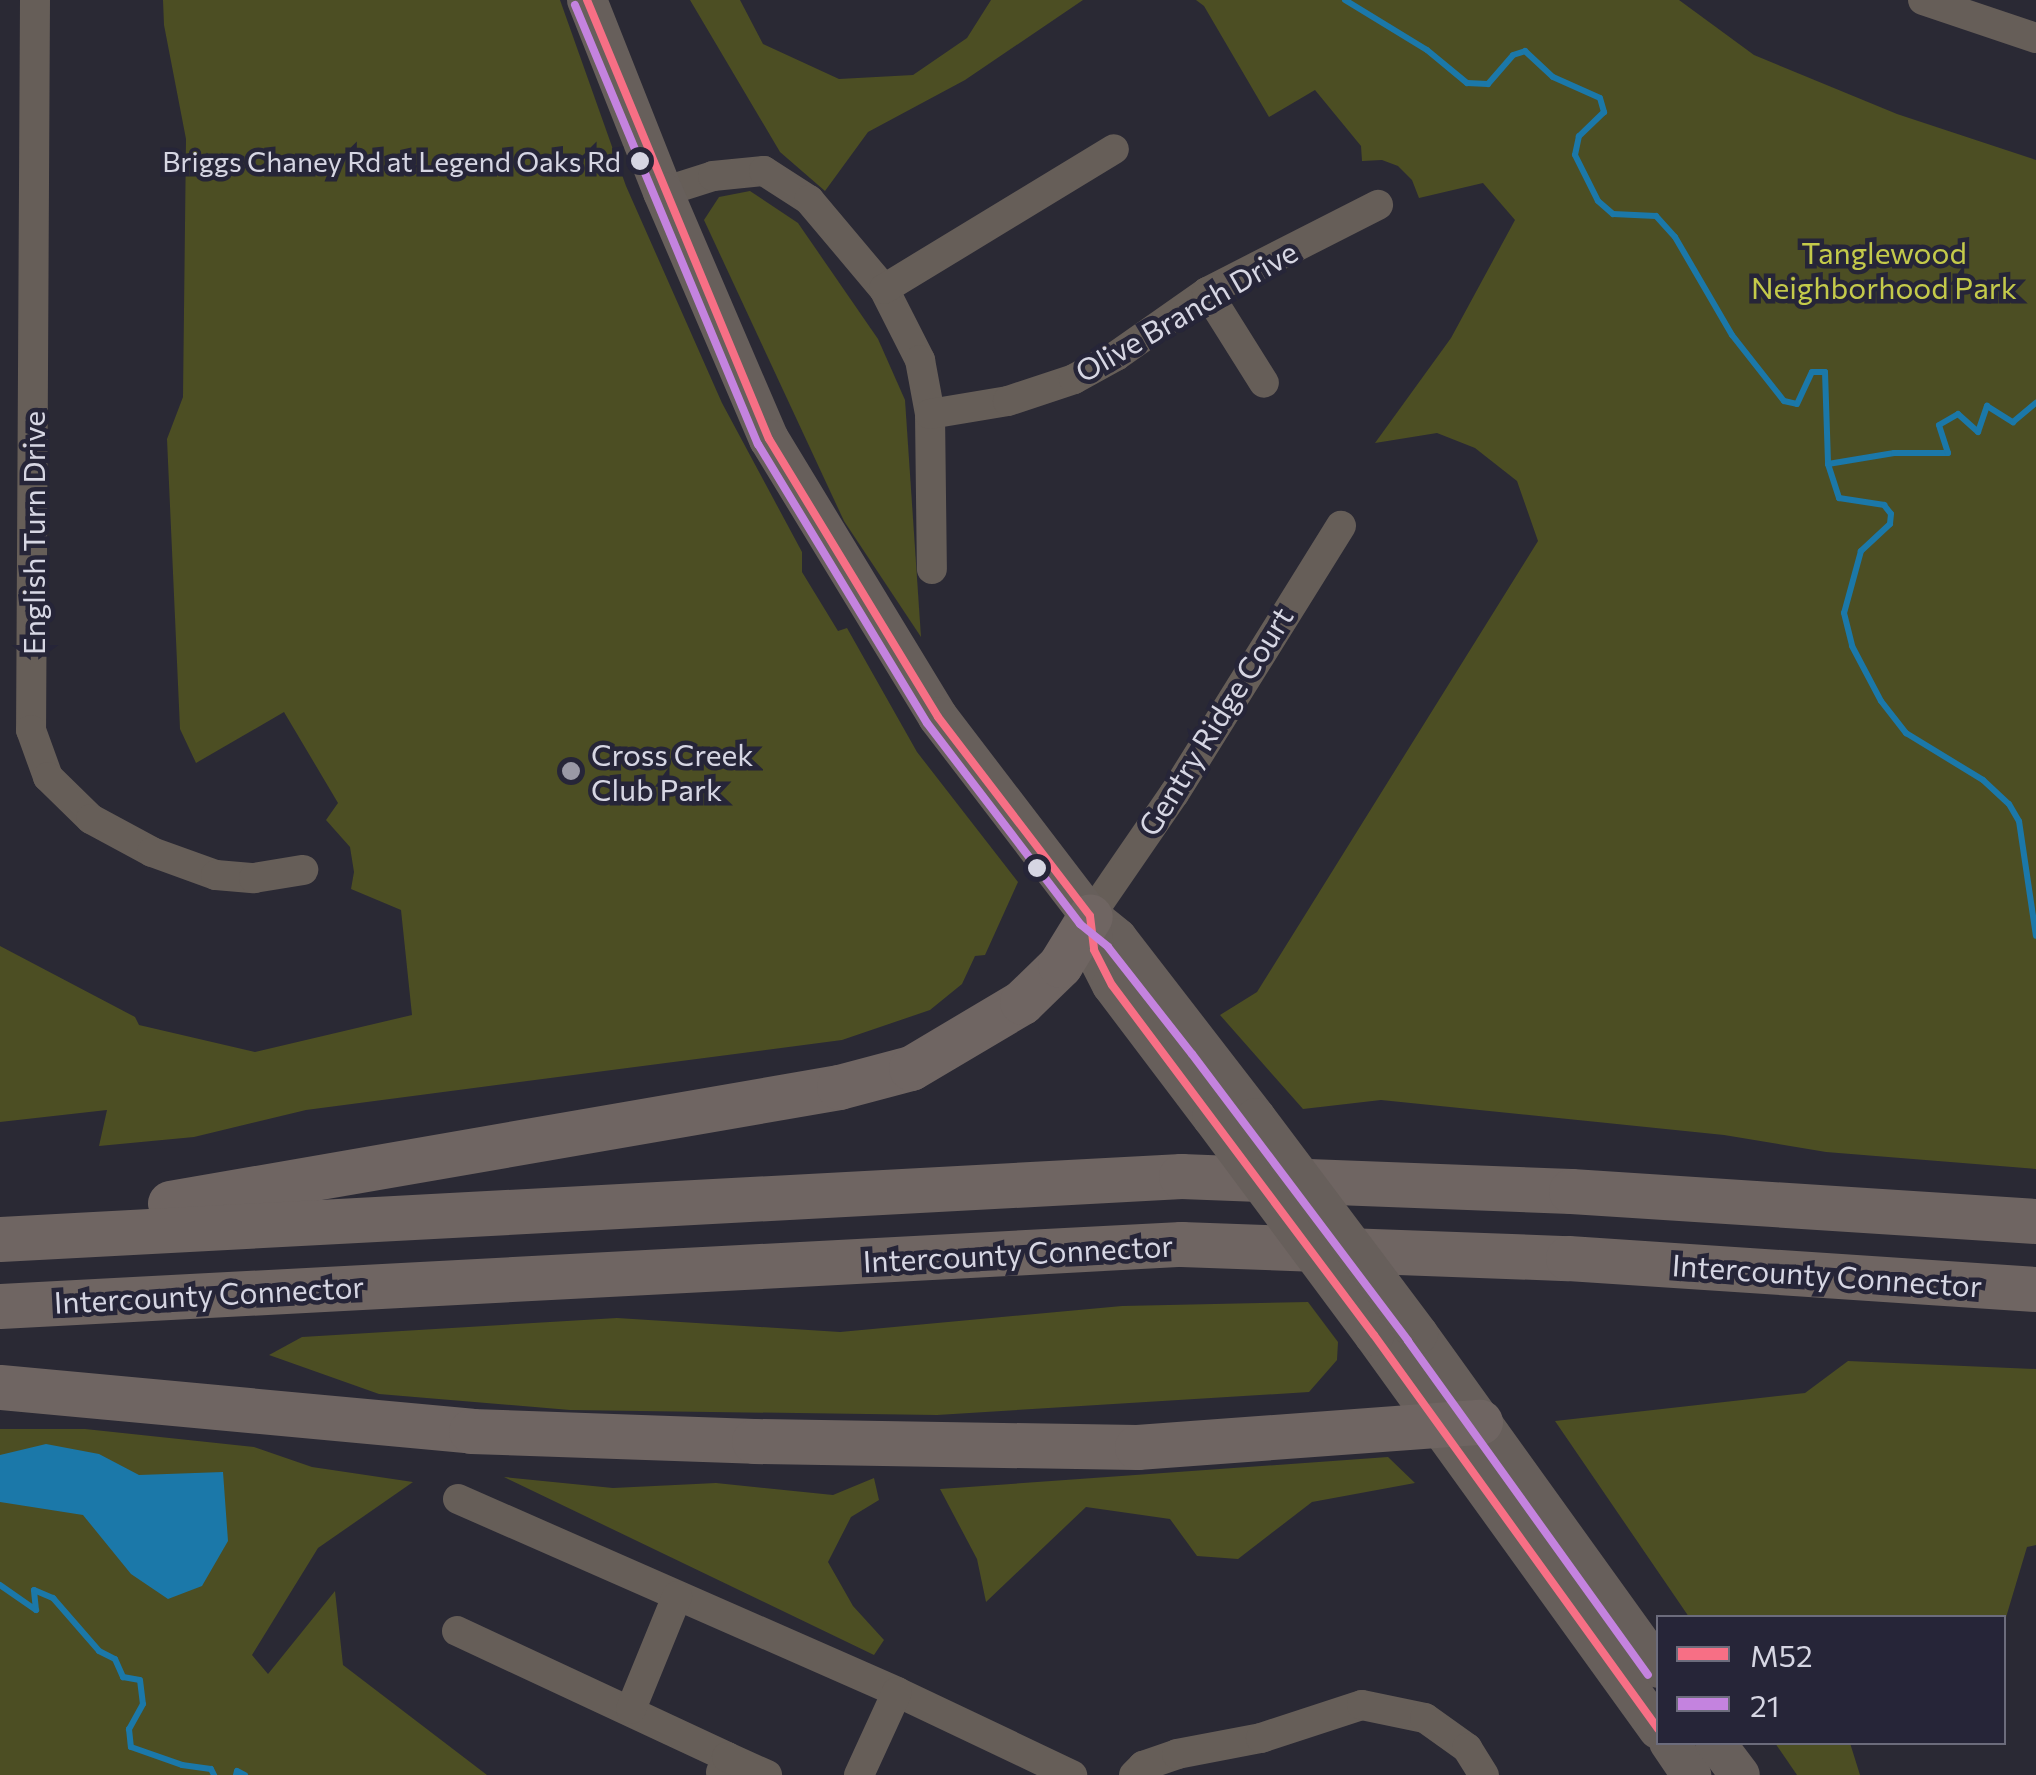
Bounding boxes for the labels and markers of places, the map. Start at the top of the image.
place label: Briggs Chaney Rd at Legend Oaks Rd [162,144,621,178]
marker: Briggs Chaney Rd at Legend Oaks Rd [630,151,650,171]
place label: Cross Creek Club Park [591,736,754,806]
marker: Cross Creek Club Park [560,760,582,782]
unlabelled marker [1027,858,1047,878]

